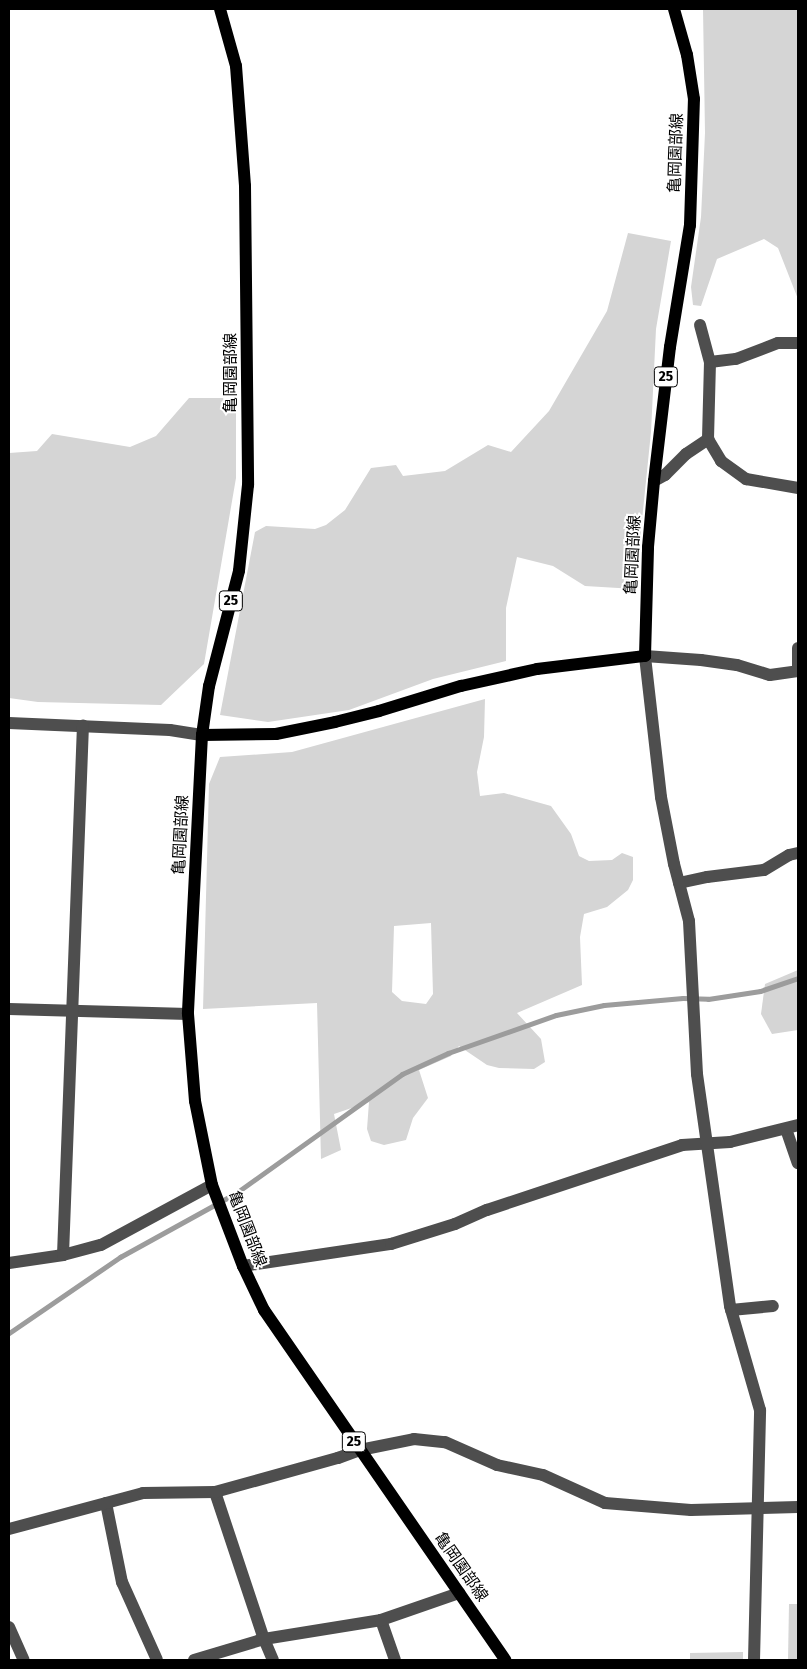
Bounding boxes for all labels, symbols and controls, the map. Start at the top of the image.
street label: 亀岡園部線 [665,113,687,193]
street label: 亀岡園部線 [221,333,241,413]
road number: 25 [654,364,678,390]
street label: 亀岡園部線 [621,515,645,595]
road number: 25 [218,588,244,614]
street label: 亀岡園部線 [169,795,193,875]
street label: 亀岡園部線 [224,1188,270,1270]
road number: 25 [342,1430,366,1454]
street label: 亀岡園部線 [430,1529,492,1605]

